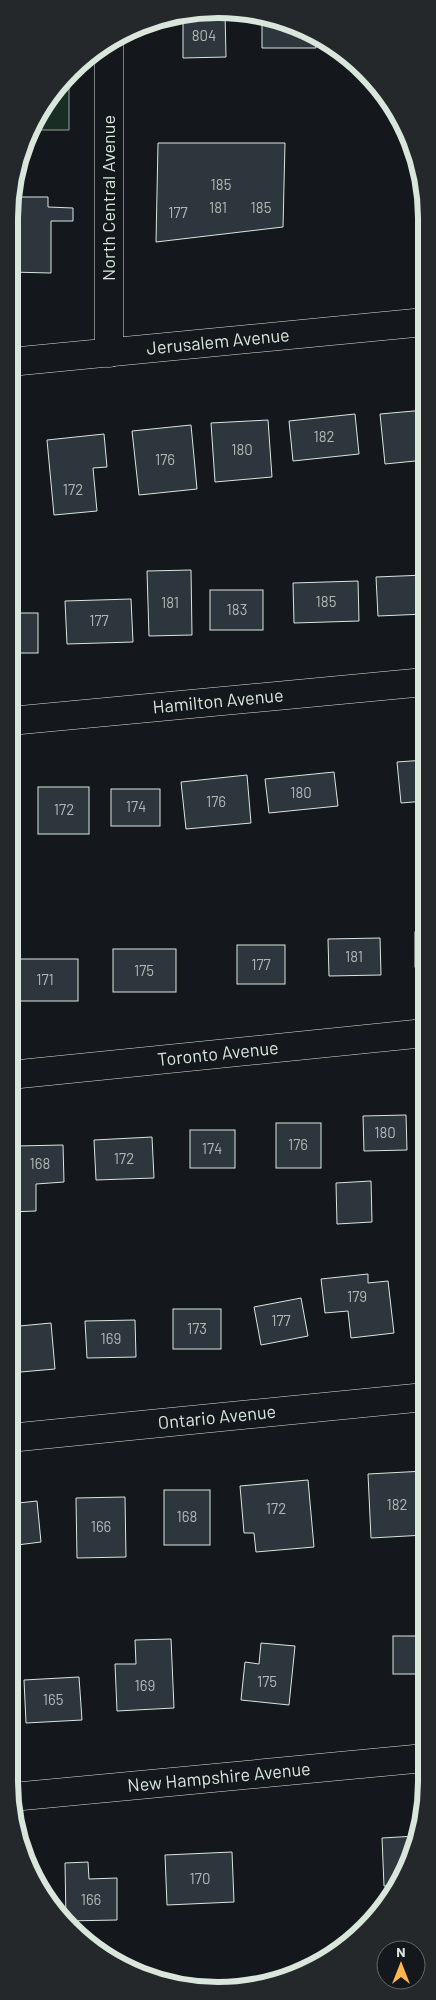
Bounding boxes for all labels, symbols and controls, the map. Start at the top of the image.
house number: 804 [192,26,216,44]
street label: North Central Avenue [97,115,119,281]
house number: 185 [211,175,231,193]
house number: 181 [209,198,227,216]
house number: 185 [251,198,271,216]
house number: 177 [168,203,188,221]
street label: Jerusalem Avenue [145,323,290,359]
house number: 182 [313,427,335,445]
house number: 180 [231,440,253,458]
house number: 176 [155,450,175,468]
house number: 172 [63,480,83,498]
house number: 185 [316,592,336,610]
house number: 181 [161,593,179,611]
house number: 183 [227,600,247,618]
house number: 177 [89,611,109,629]
street label: Hamilton Avenue [152,683,284,718]
house number: 180 [290,783,312,801]
house number: 176 [206,792,226,810]
house number: 174 [126,797,146,815]
house number: 172 [54,800,74,818]
house number: 181 [345,947,363,965]
house number: 177 [251,955,271,973]
house number: 175 [134,961,154,979]
house number: 171 [36,970,54,988]
street label: Toronto Avenue [156,1036,280,1070]
house number: 180 [374,1123,396,1141]
house number: 176 [288,1135,308,1153]
house number: 174 [202,1139,222,1157]
house number: 172 [114,1149,134,1167]
house number: 168 [30,1154,50,1172]
house number: 179 [347,1287,367,1305]
house number: 177 [271,1311,291,1329]
house number: 173 [187,1319,207,1337]
house number: 169 [101,1329,121,1347]
street label: Ontario Avenue [157,1400,277,1433]
house number: 182 [386,1495,408,1513]
house number: 172 [266,1499,286,1517]
house number: 168 [177,1507,197,1525]
house number: 166 [91,1517,111,1535]
house number: 175 [257,1672,277,1690]
house number: 169 [135,1676,155,1694]
house number: 165 [43,1690,63,1708]
street label: New Hampshire Avenue [126,1757,312,1796]
house number: 170 [190,1869,210,1887]
house number: 166 [81,1890,101,1908]
north arrow [376,1940,426,1990]
text: N [396,1943,406,1960]

